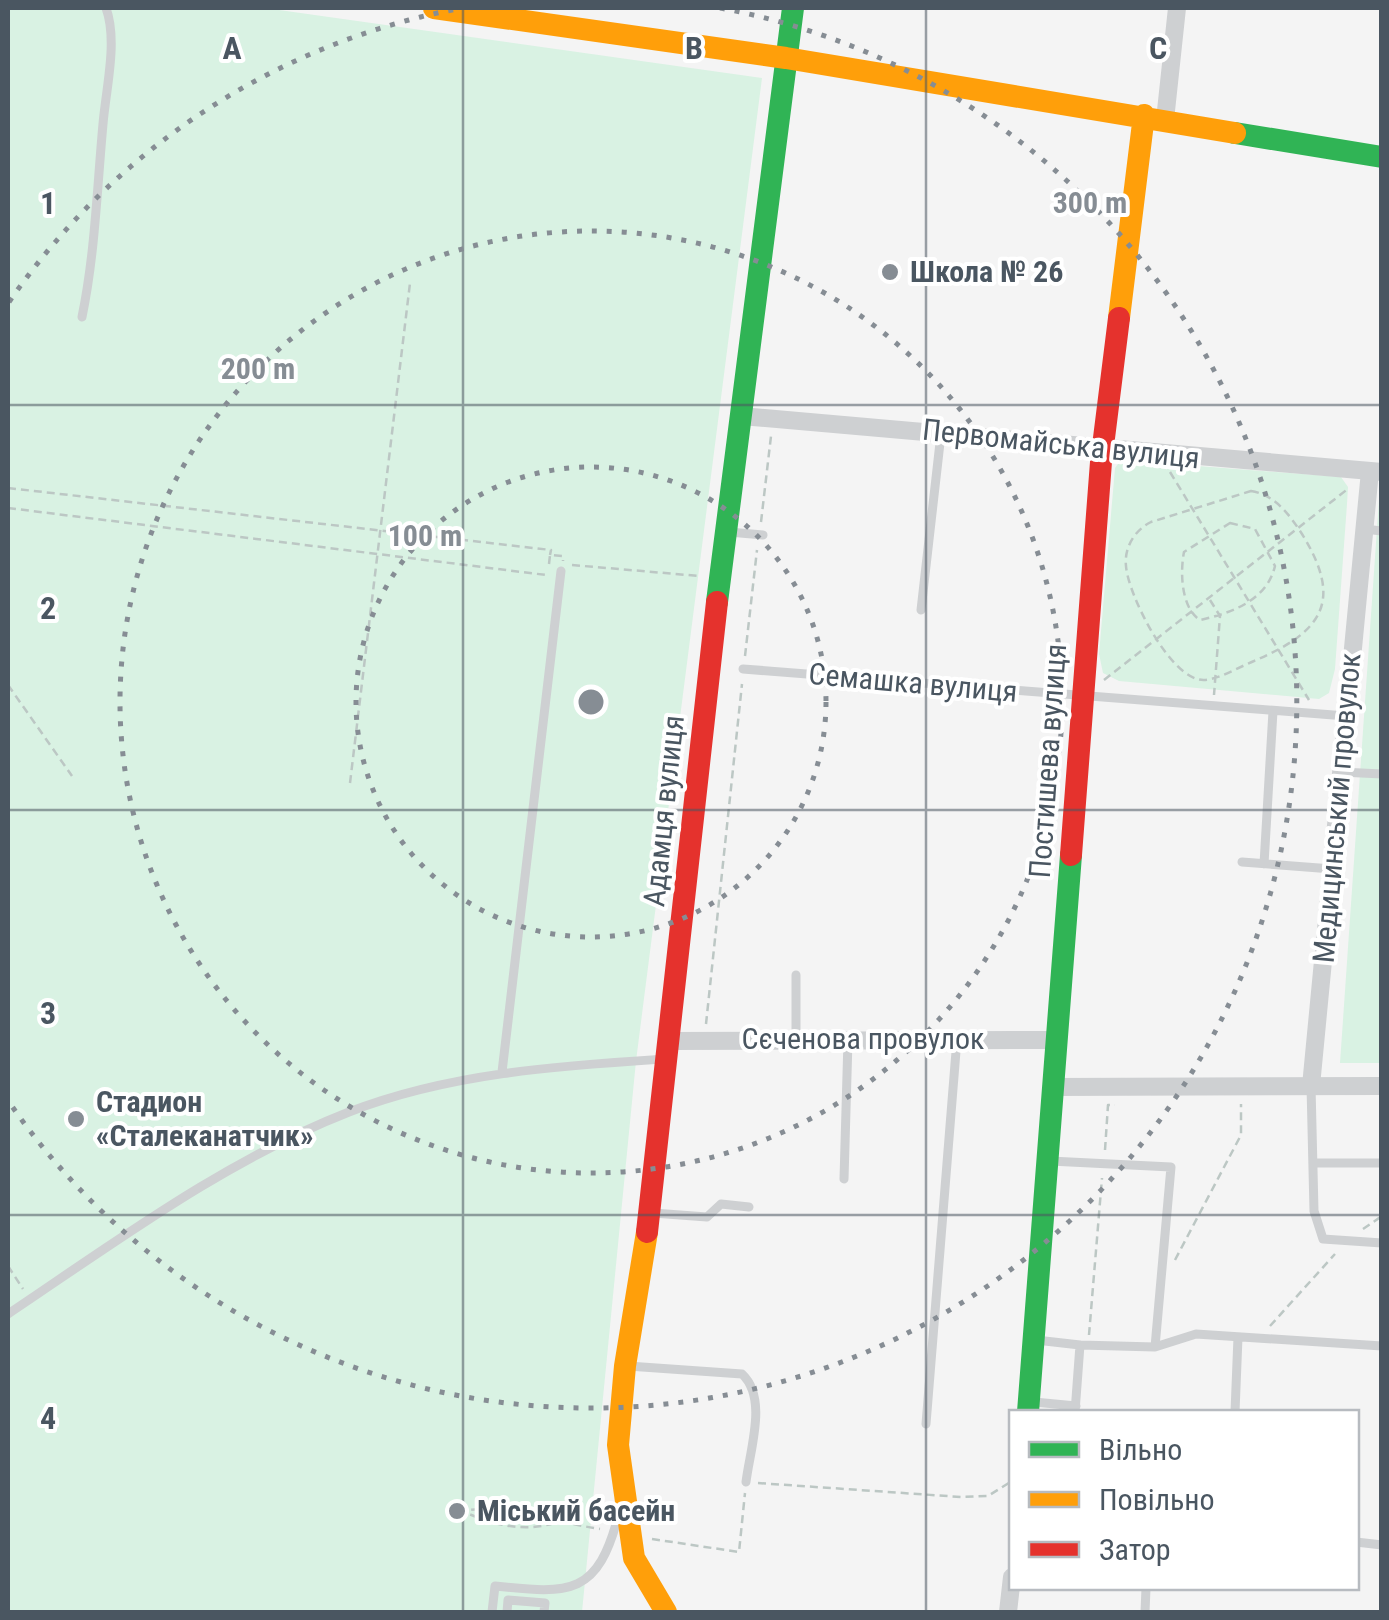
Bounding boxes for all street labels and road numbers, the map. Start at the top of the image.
street label: Первомайська вулиця [921,412,1201,475]
street label: Постишева вулиця [1022,643,1073,879]
street label: Медицинський провулок [1306,651,1367,964]
street label: Семашка вулиця [807,656,1019,709]
street label: Адамця вулиця [636,714,691,908]
street label: Сєченова провулок [741,1021,985,1056]

